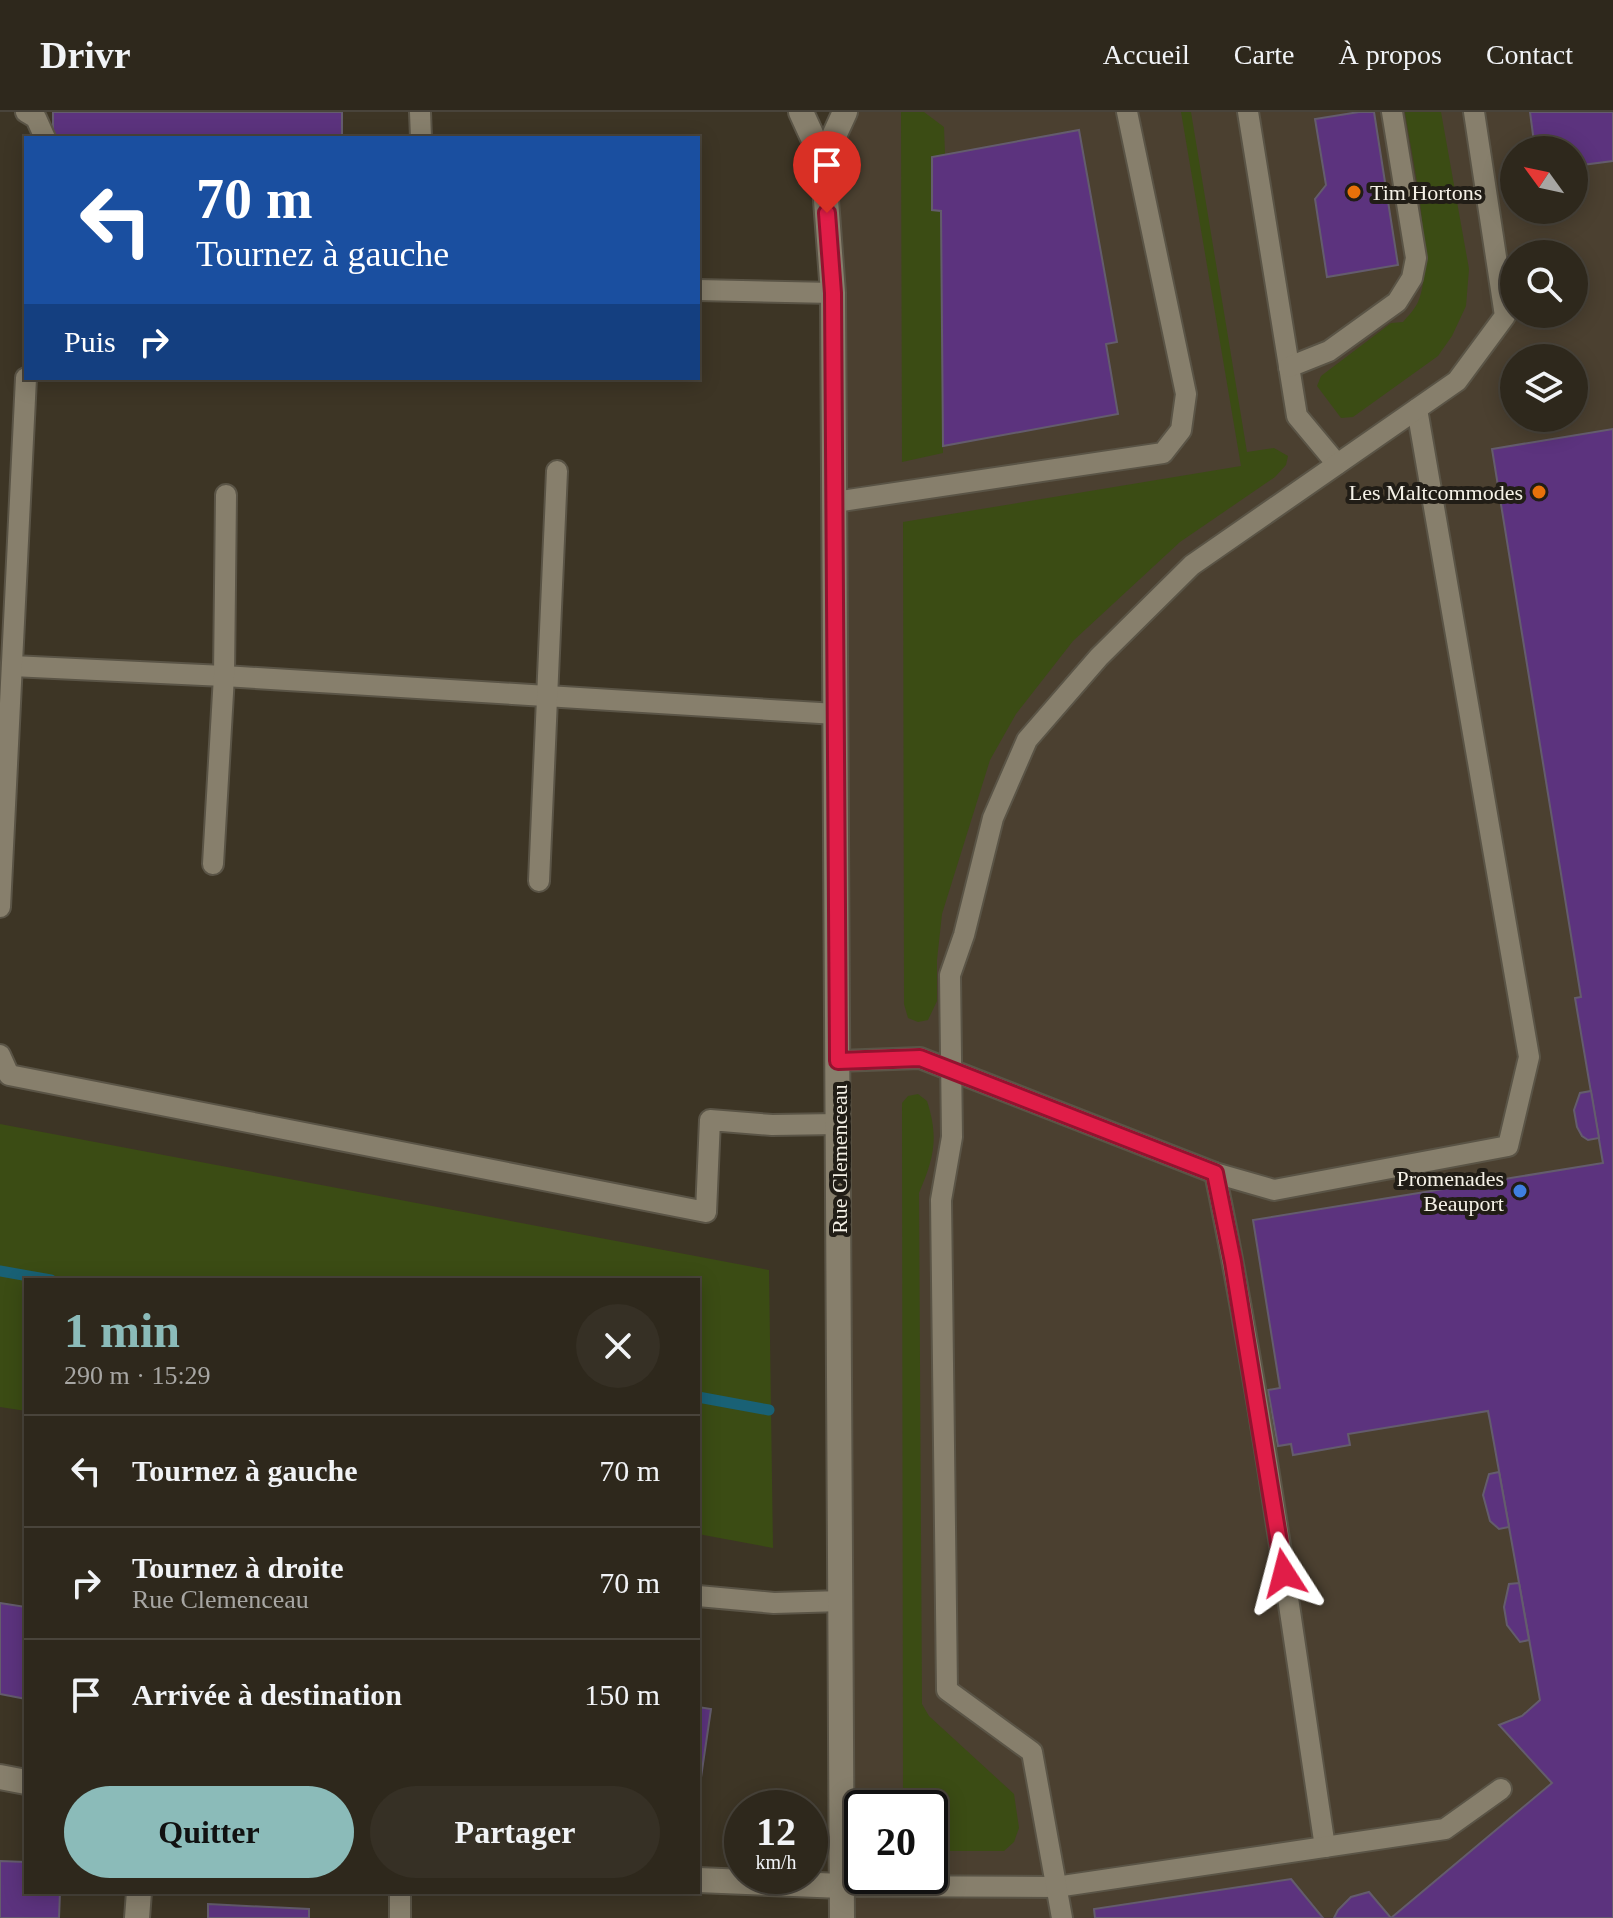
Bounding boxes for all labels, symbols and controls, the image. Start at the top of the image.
text: Drivr [40,34,131,76]
text: Accueil [1103,39,1190,70]
text: Carte [1234,39,1294,70]
text: À propos [1338,39,1442,70]
text: Contact [1486,39,1573,70]
pin [793,131,861,213]
north arrow [1500,136,1588,224]
map controls [1500,136,1588,432]
icon: arrive [805,143,849,187]
icon: left [64,168,168,272]
text: 70 m [196,168,313,230]
place label: Tim Hortons [1370,180,1482,205]
marker: Tim Hortons [1345,183,1363,201]
text: Tournez à gauche [196,234,449,274]
button: search [1500,240,1588,328]
icon: right [132,320,176,364]
text: Puis [64,325,116,358]
button: layers [1500,344,1588,432]
place label: Les Maltcommodes [1349,480,1523,505]
marker: Les Maltcommodes [1530,483,1548,501]
street label: Rue Clemenceau [827,1084,852,1234]
place label: Promenades Beauport [1396,1166,1504,1216]
marker: Promenades Beauport [1511,1182,1529,1200]
text: 1 min [64,1304,180,1357]
button: close [576,1304,660,1388]
text: 290 m · 15:29 [64,1361,211,1390]
icon: left [64,1449,108,1493]
text: Tournez à gauche [132,1454,358,1487]
text: 70 m [599,1454,660,1487]
position arrow [1242,1531,1326,1615]
text: Tournez à droite [132,1551,344,1584]
icon: right [64,1561,108,1605]
text: 70 m [599,1566,660,1599]
text: Rue Clemenceau [132,1585,309,1614]
icon: arrive [64,1673,108,1717]
text: Arrivée à destination [132,1678,402,1711]
text: 150 m [584,1678,660,1711]
button: Quitter [64,1786,354,1878]
button: Partager [370,1786,660,1878]
speed limit sign: 20 [844,1790,948,1894]
text: 12 [756,1809,796,1854]
text: km/h [755,1851,797,1873]

